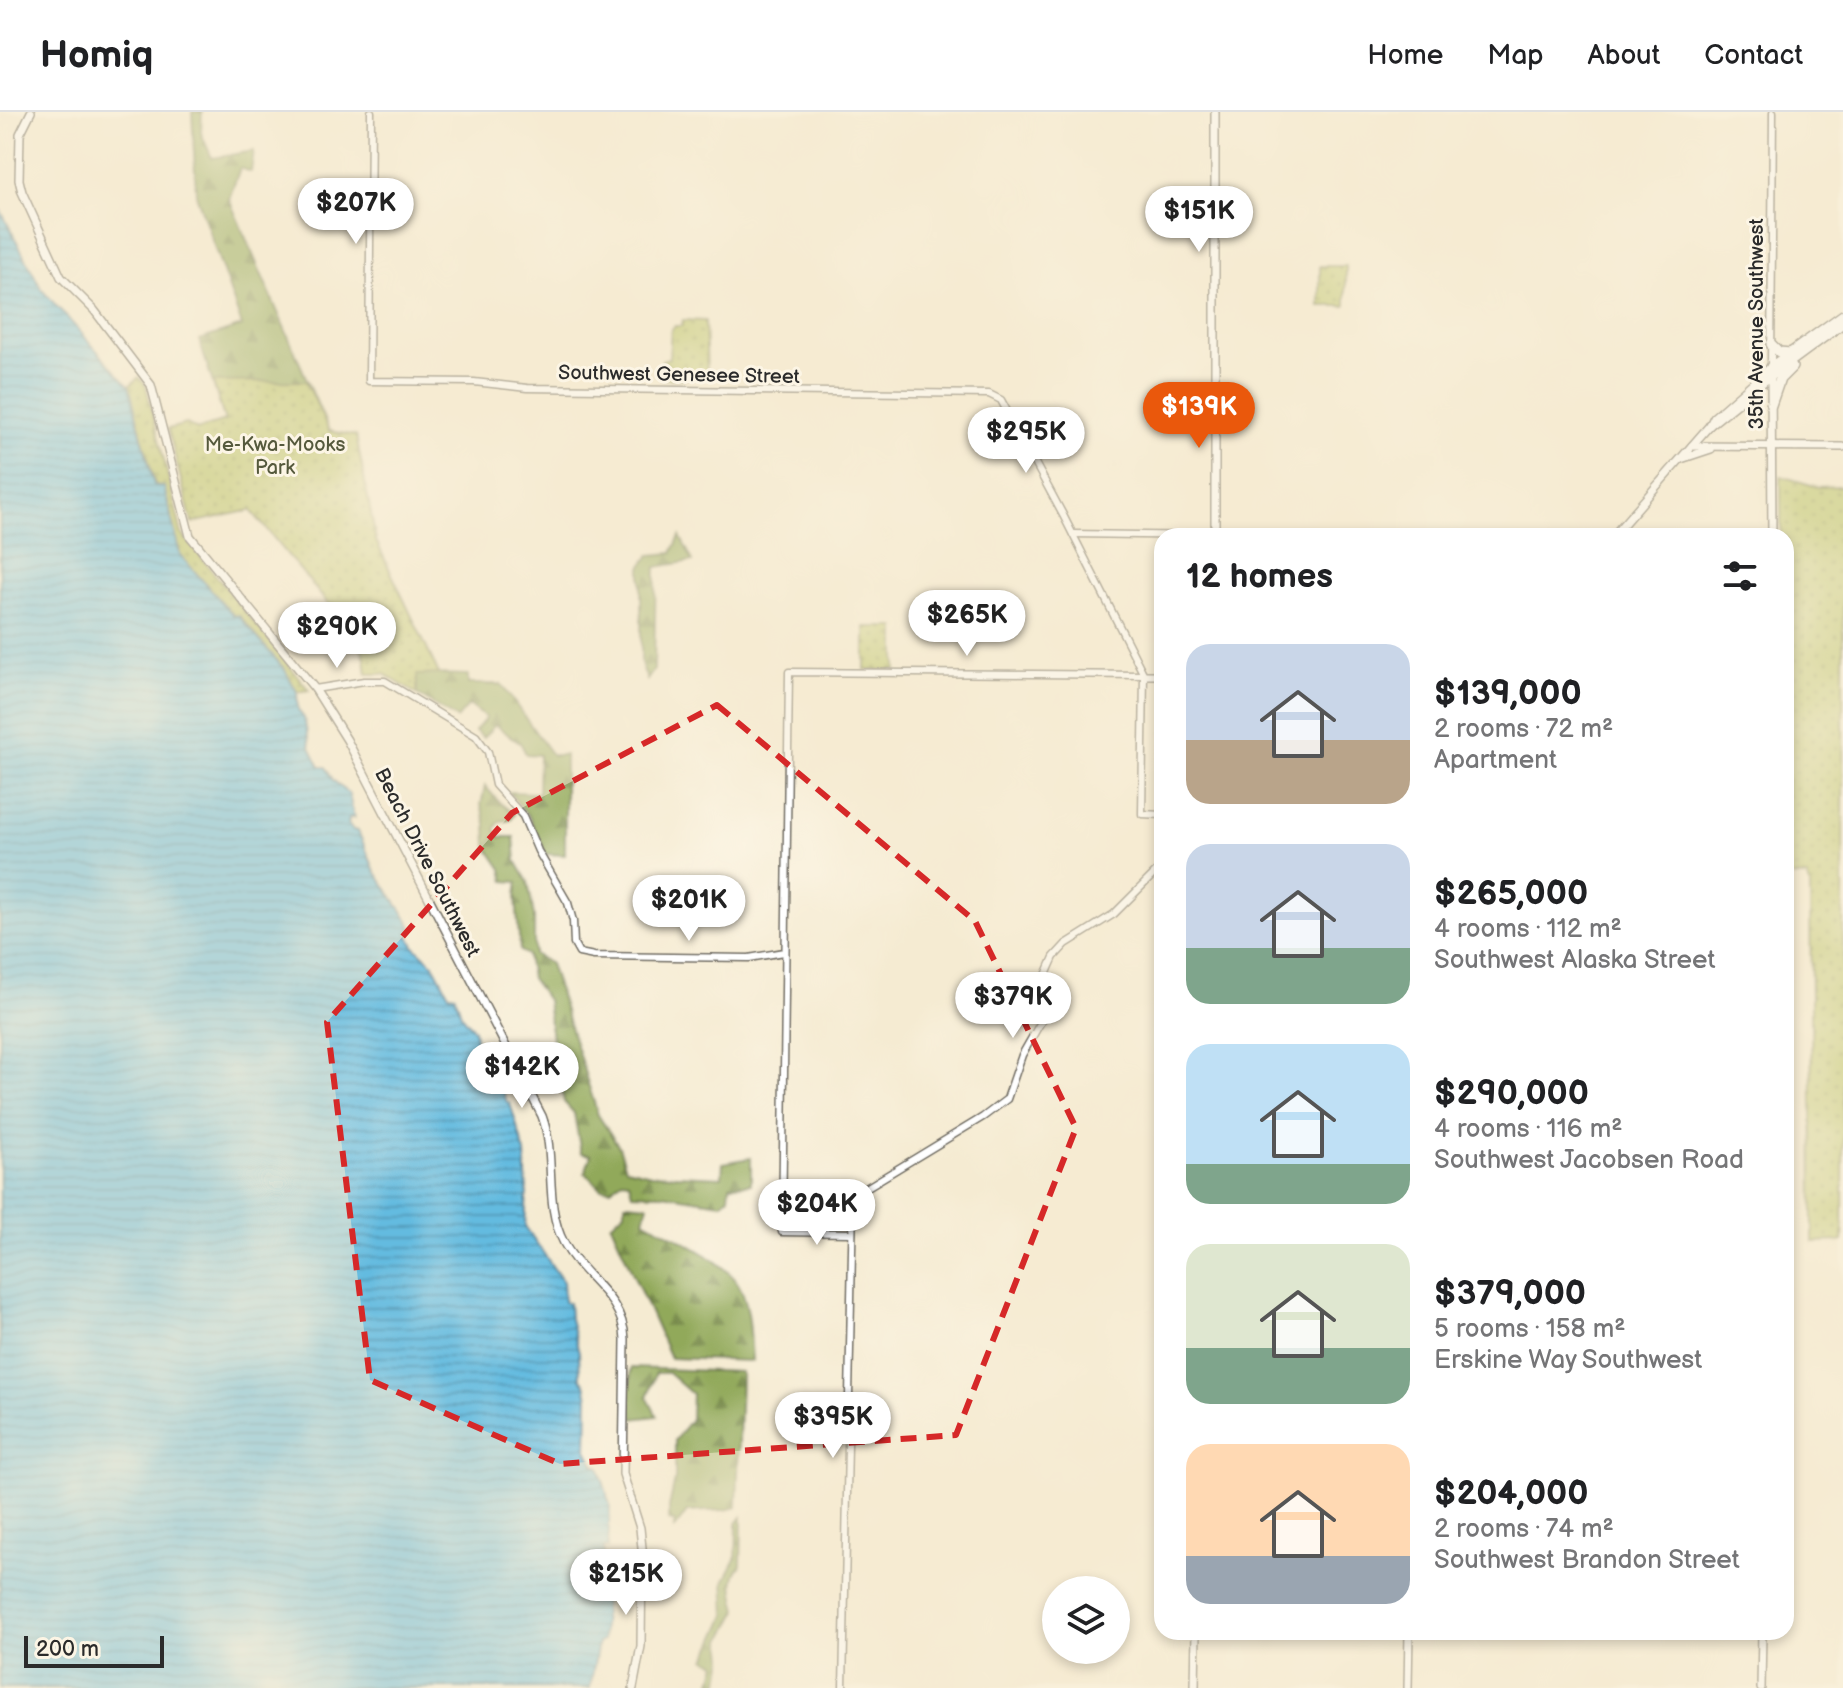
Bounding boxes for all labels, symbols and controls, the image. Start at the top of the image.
text: Homiq [40,33,153,78]
text: Home [1367,39,1443,72]
text: Map [1487,39,1544,72]
text: About [1588,39,1660,72]
text: Contact [1704,39,1803,72]
pin: $207K [300,178,412,246]
pin: $151K [1143,186,1255,254]
text: $207K [316,188,396,219]
text: $151K [1163,196,1235,227]
street label: 35th Avenue Southwest [1745,218,1769,430]
street label: Southwest Genesee Street [558,361,800,389]
pin: $139K [1143,382,1255,450]
text: $139K [1161,392,1237,423]
pin: $295K [970,407,1082,475]
text: $295K [986,417,1066,448]
park label: Me-Kwa-Mooks Park [205,433,345,480]
icon: filters [1718,554,1762,598]
text: 12 homes [1186,556,1333,597]
pin: $265K [911,590,1023,658]
text: $265K [926,600,1008,631]
pin: $290K [281,602,393,670]
text: $290K [296,612,378,643]
text: $139,000 [1434,673,1582,714]
icon: home [1250,676,1346,772]
text: 2 rooms · 72 m² [1434,714,1613,745]
text: Apartment [1434,745,1557,776]
street label: Beach Drive Southwest [369,764,485,961]
text: $265,000 [1434,873,1588,914]
pin: $201K [633,875,745,943]
icon: home [1250,876,1346,972]
text: $201K [650,885,728,916]
text: 4 rooms · 112 m² [1434,914,1622,945]
text: Southwest Alaska Street [1434,945,1715,976]
pin: $379K [957,972,1069,1040]
text: $379K [973,982,1053,1013]
pin: $142K [466,1042,578,1110]
text: $142K [484,1052,560,1083]
text: $290,000 [1434,1073,1589,1114]
icon: home [1250,1076,1346,1172]
text: 4 rooms · 116 m² [1434,1114,1622,1145]
text: Southwest Jacobsen Road [1434,1145,1744,1176]
pin: $204K [761,1179,873,1247]
text: $204K [776,1189,858,1220]
text: $379,000 [1434,1273,1586,1314]
icon: home [1250,1276,1346,1372]
text: 5 rooms · 158 m² [1434,1314,1626,1345]
text: Erskine Way Southwest [1434,1345,1702,1376]
pin: $395K [777,1392,889,1460]
text: $395K [793,1402,873,1433]
text: $204,000 [1434,1473,1588,1514]
icon: home [1250,1476,1346,1572]
text: 2 rooms · 74 m² [1434,1514,1614,1545]
text: Southwest Brandon Street [1434,1545,1740,1576]
pin: $215K [570,1549,682,1617]
text: $215K [588,1559,664,1590]
map controls [1042,1576,1130,1664]
button: layers [1042,1576,1130,1664]
scale bar [24,1632,164,1668]
text: 200 m [36,1636,99,1663]

